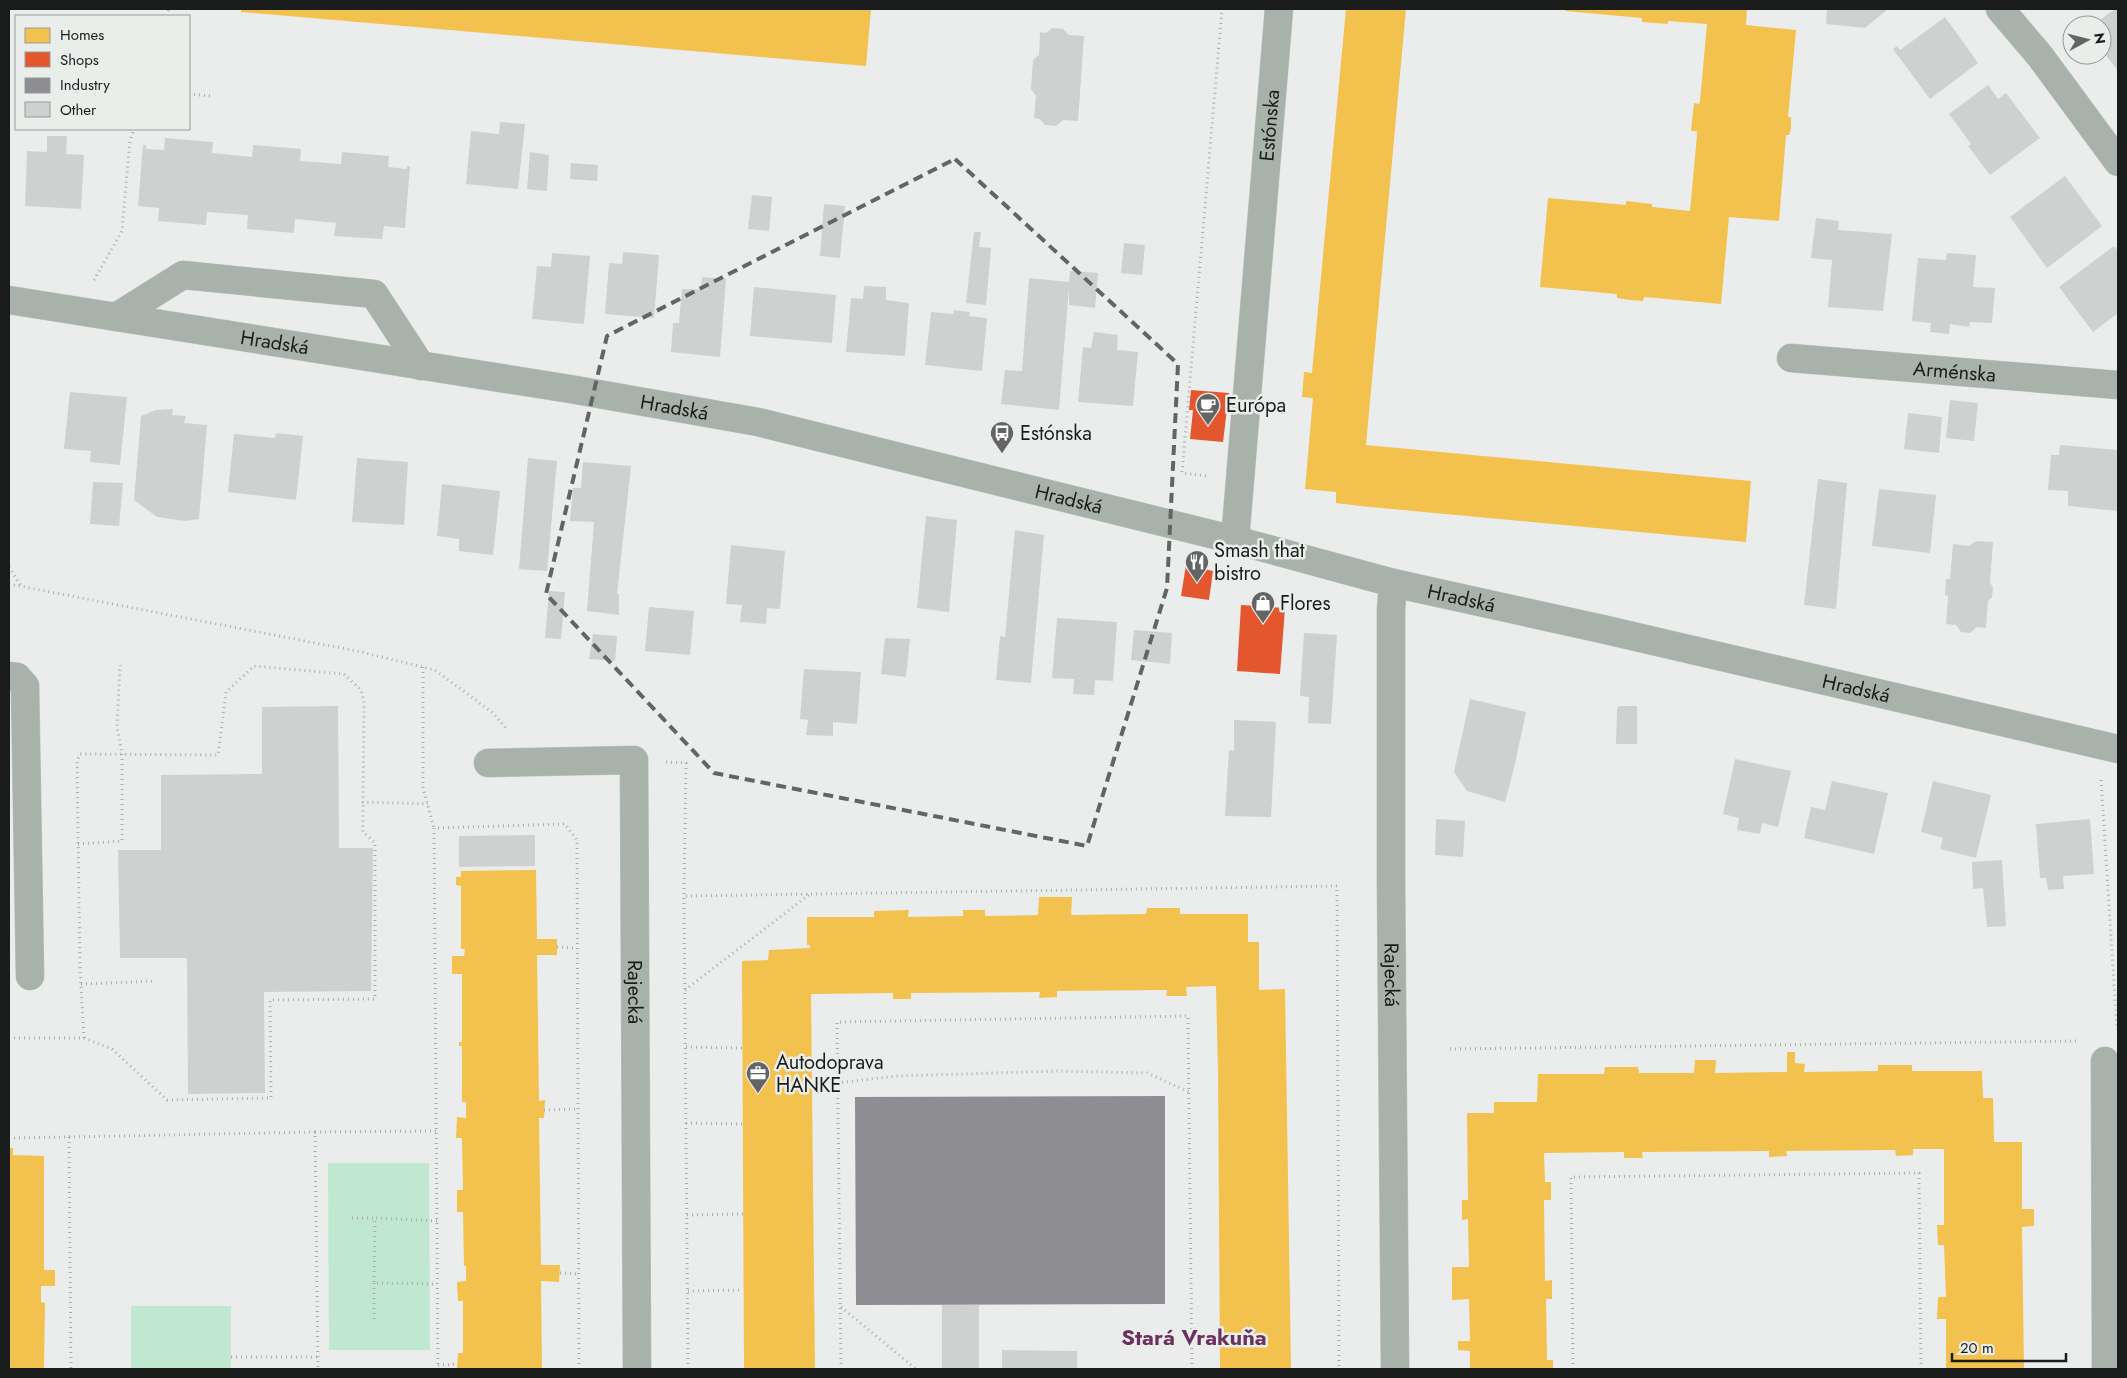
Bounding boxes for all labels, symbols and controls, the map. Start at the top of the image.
legend [15,15,190,130]
north arrow [2062,15,2112,65]
text: Homes [60,24,104,46]
text: N [2089,32,2111,45]
text: Shops [60,49,99,71]
text: Industry [60,74,110,96]
street label: Estónska [1252,88,1287,162]
text: Other [60,99,97,121]
street label: Hradská [238,322,311,362]
street label: Arménska [1912,354,1997,389]
street label: Hradská [638,387,711,428]
place label: Európa [1226,391,1286,420]
cafe icon: Európa [1195,392,1221,426]
place label: Estónska [1020,419,1092,448]
bus stop icon: Estónska [989,420,1015,454]
street label: Hradská [1032,477,1106,521]
place label: Smash that bistro [1214,536,1305,588]
restaurant icon: Smash that bistro [1184,549,1210,583]
street label: Hradská [1425,576,1498,620]
place label: Flores [1280,589,1330,618]
shop icon: Flores [1250,590,1276,624]
street label: Hradská [1819,666,1893,710]
street label: Rajecká [1377,943,1407,1007]
street label: Rajecká [620,960,650,1024]
place label: Autodoprava HANKE [776,1048,884,1100]
office icon: Autodoprava HANKE [745,1060,771,1094]
district label: Stará Vrakuňa [1121,1321,1267,1353]
scale bar [1952,1330,2066,1362]
text: 20 m [1960,1337,1994,1359]

